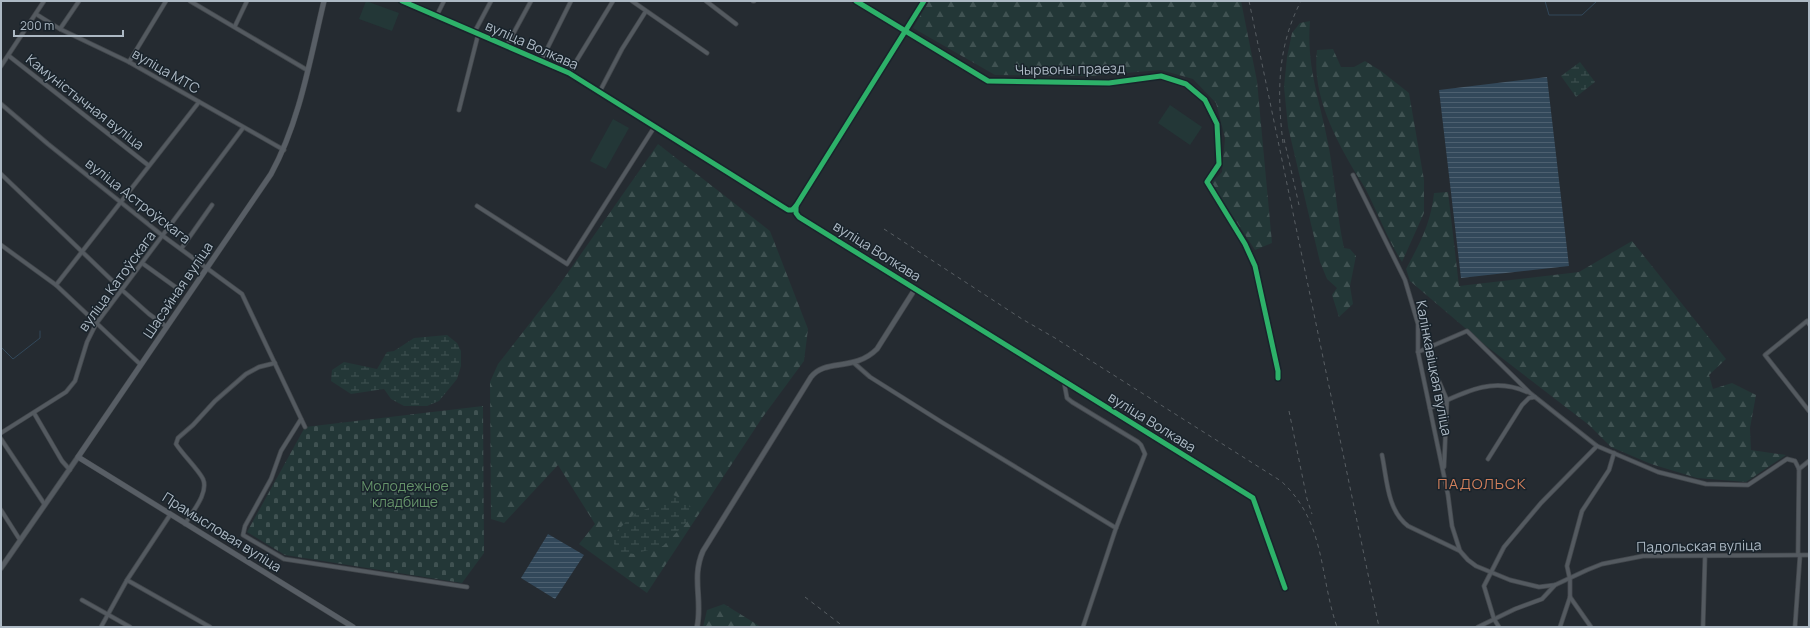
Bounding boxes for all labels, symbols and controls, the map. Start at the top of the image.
scale bar [14,12,123,38]
street label: вуліца Волкава [483,16,582,74]
text: 200 m [20,17,54,34]
street label: вуліца МТС [129,44,204,98]
street label: Камуністычная вуліца [22,49,148,154]
street label: Чырвоны праезд [1015,58,1125,79]
street label: вуліца Астроўскага [82,154,195,248]
street label: вуліца Волкава [830,216,925,285]
street label: вуліца Катоўскага [74,227,159,335]
street label: Шасэйная вуліца [138,238,217,342]
street label: Калінкавіцкая вуліца [1412,299,1457,437]
street label: вуліца Волкава [1105,387,1200,456]
district label: ПАДОЛЬСК [1437,473,1527,494]
park label: Молодежное кладбище [361,476,449,511]
street label: Прамысловая вуліца [159,487,285,576]
street label: Падольская вуліца [1636,535,1762,556]

